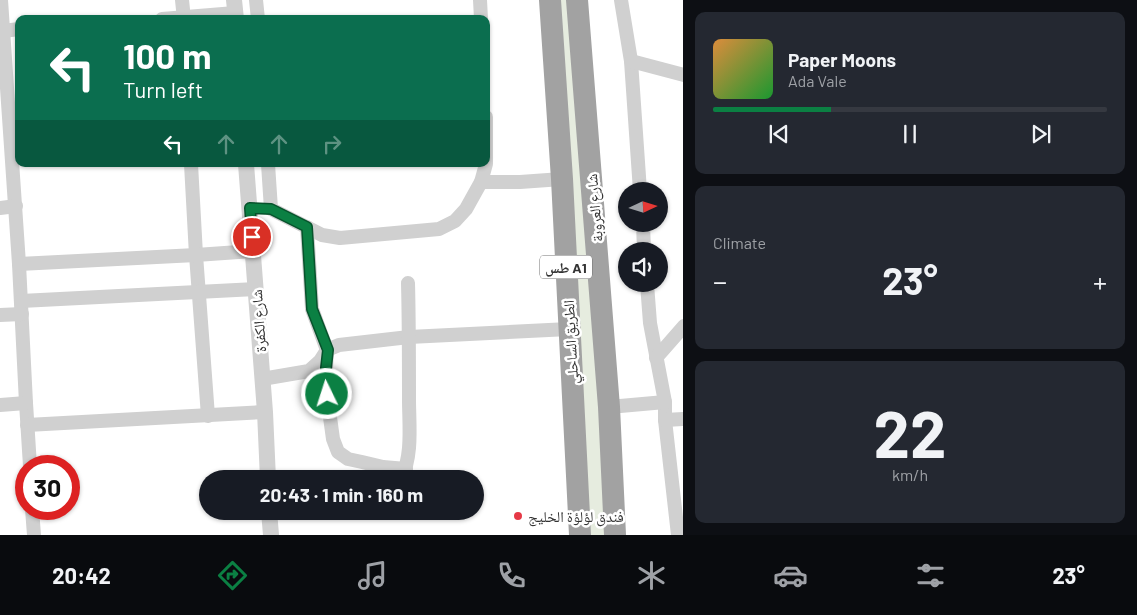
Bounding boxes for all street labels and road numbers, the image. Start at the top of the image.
street label: شارع العروبة [582,173,608,243]
road number: طس A1 [540,256,592,278]
street label: شارع الكفرة [247,289,271,353]
street label: الطريق الساحلي [559,299,585,384]

